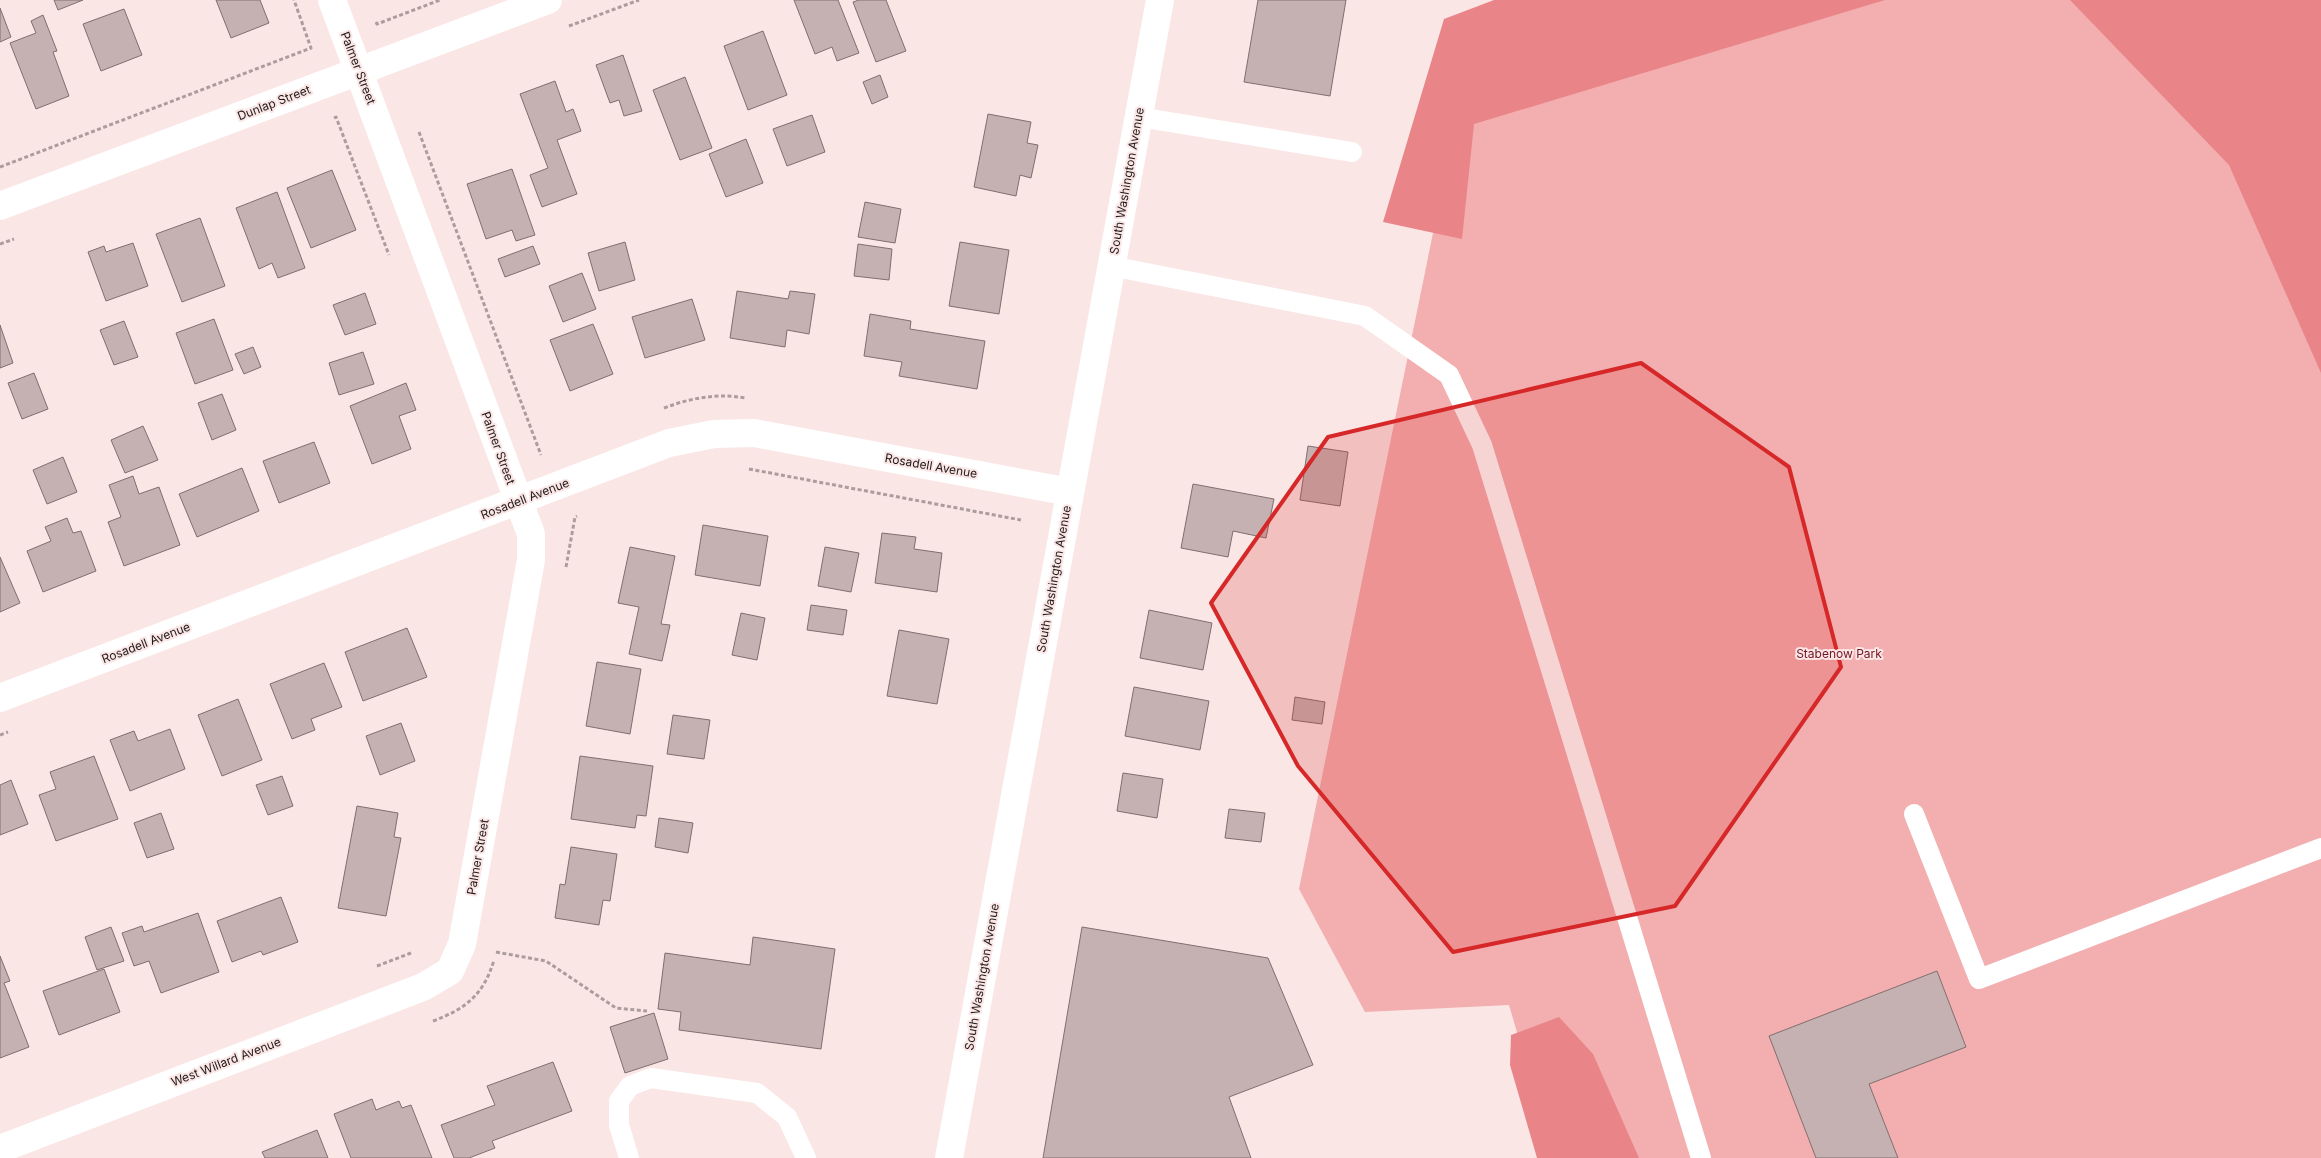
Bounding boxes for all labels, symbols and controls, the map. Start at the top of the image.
street label: Palmer Street [338,29,379,106]
street label: Dunlap Street [235,82,313,123]
street label: South Washington Avenue [1106,106,1147,255]
street label: Palmer Street [478,409,519,486]
street label: Rosadell Avenue [884,450,978,481]
street label: Rosadell Avenue [478,475,571,522]
street label: South Washington Avenue [1033,504,1074,653]
street label: Rosadell Avenue [99,619,192,666]
park label: Stabenow Park [1796,646,1882,661]
street label: Palmer Street [463,818,492,896]
street label: South Washington Avenue [961,902,1002,1051]
street label: West Willard Avenue [169,1034,283,1089]

